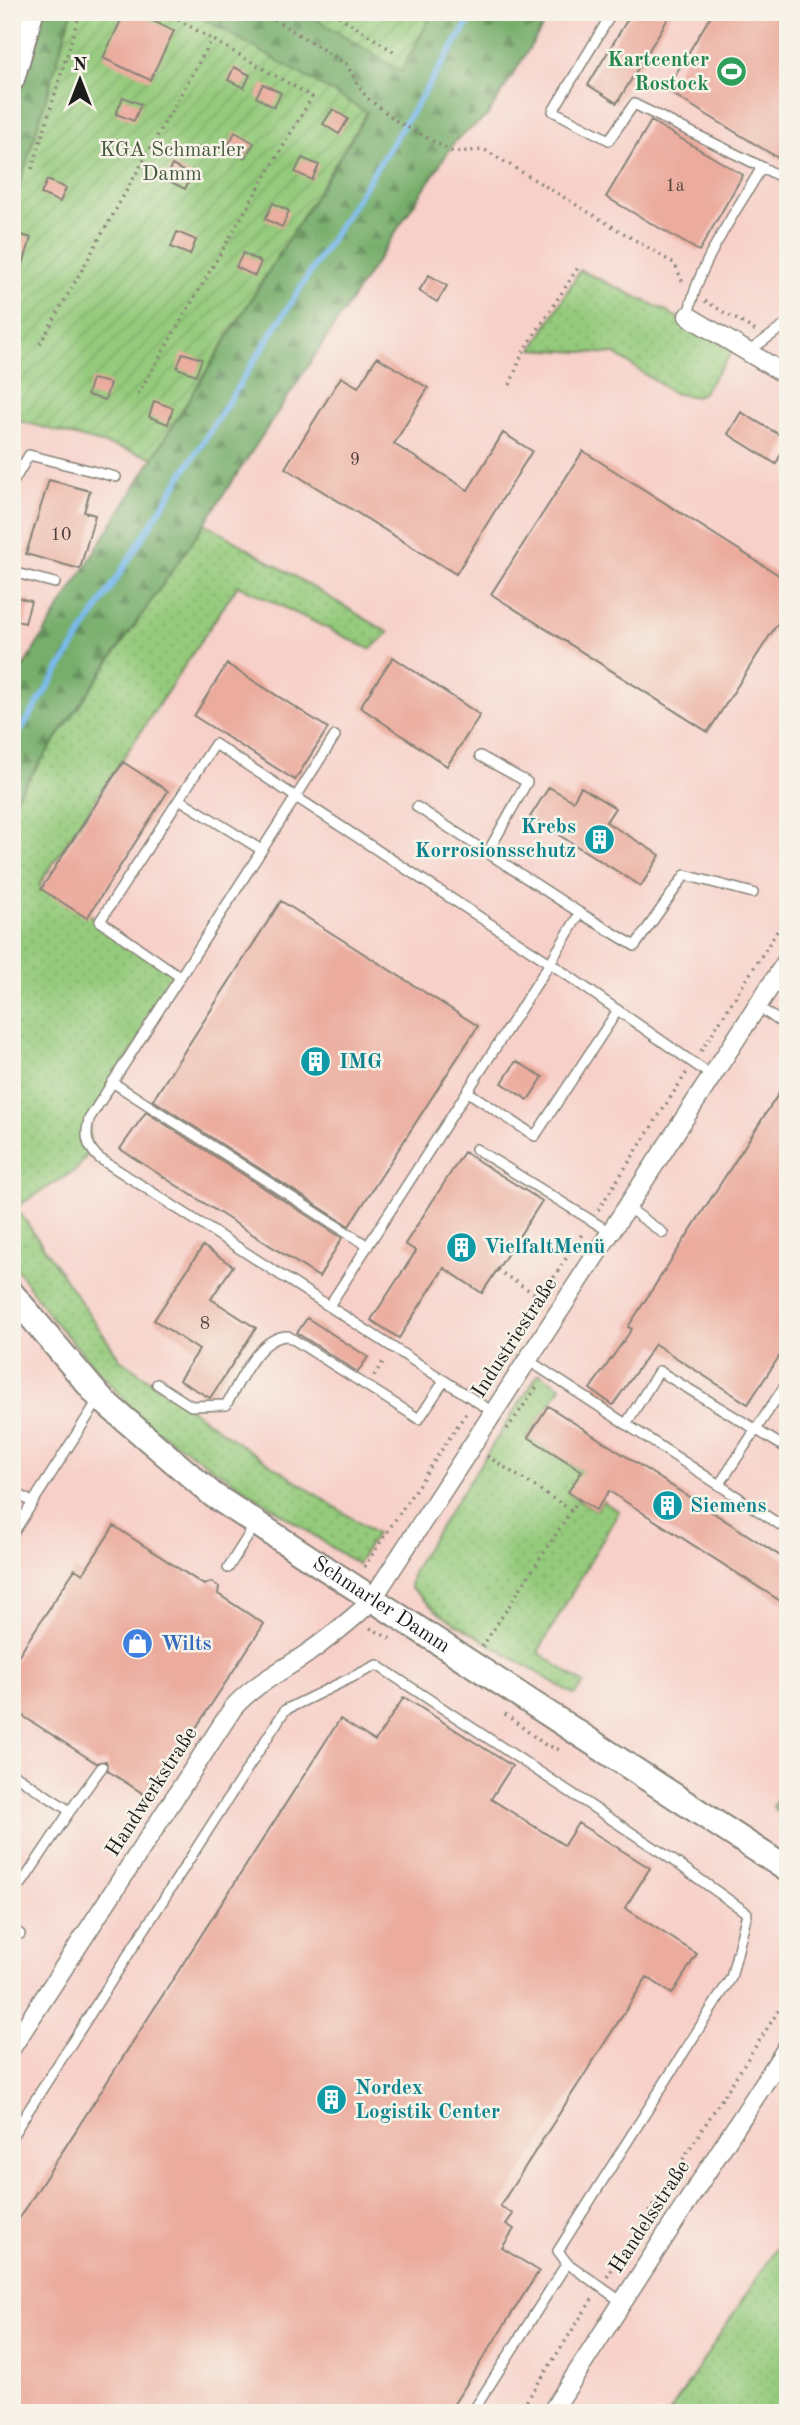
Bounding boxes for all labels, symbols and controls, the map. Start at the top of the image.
north arrow [46,46,116,116]
place label: Kartcenter Rostock [607,50,709,95]
sports icon: Kartcenter Rostock [715,55,749,89]
text: N [73,56,88,75]
park label: KGA Schmarler Damm [100,140,245,185]
house number: 1a [665,177,685,195]
house number: 9 [350,451,360,469]
house number: 10 [51,526,71,544]
place label: Krebs Korrosionsschutz [414,817,576,862]
building icon: Krebs Korrosionsschutz [582,822,616,856]
building icon: IMG [299,1045,333,1079]
place label: IMG [339,1052,382,1073]
building icon: VielfaltMenü [444,1230,478,1264]
place label: VielfaltMenü [484,1237,605,1258]
street label: Industriestraße [469,1274,561,1402]
house number: 8 [200,1315,210,1333]
building icon: Siemens [650,1489,684,1523]
place label: Siemens [690,1496,767,1517]
street label: Schmarler Damm [309,1552,454,1657]
shop icon: Wilts [121,1627,155,1661]
place label: Wilts [161,1634,212,1655]
street label: Handwerkstraße [102,1723,202,1861]
place label: Nordex Logistik Center [355,2078,500,2123]
building icon: Nordex Logistik Center [315,2083,349,2117]
street label: Handelsstraße [606,2157,694,2277]

